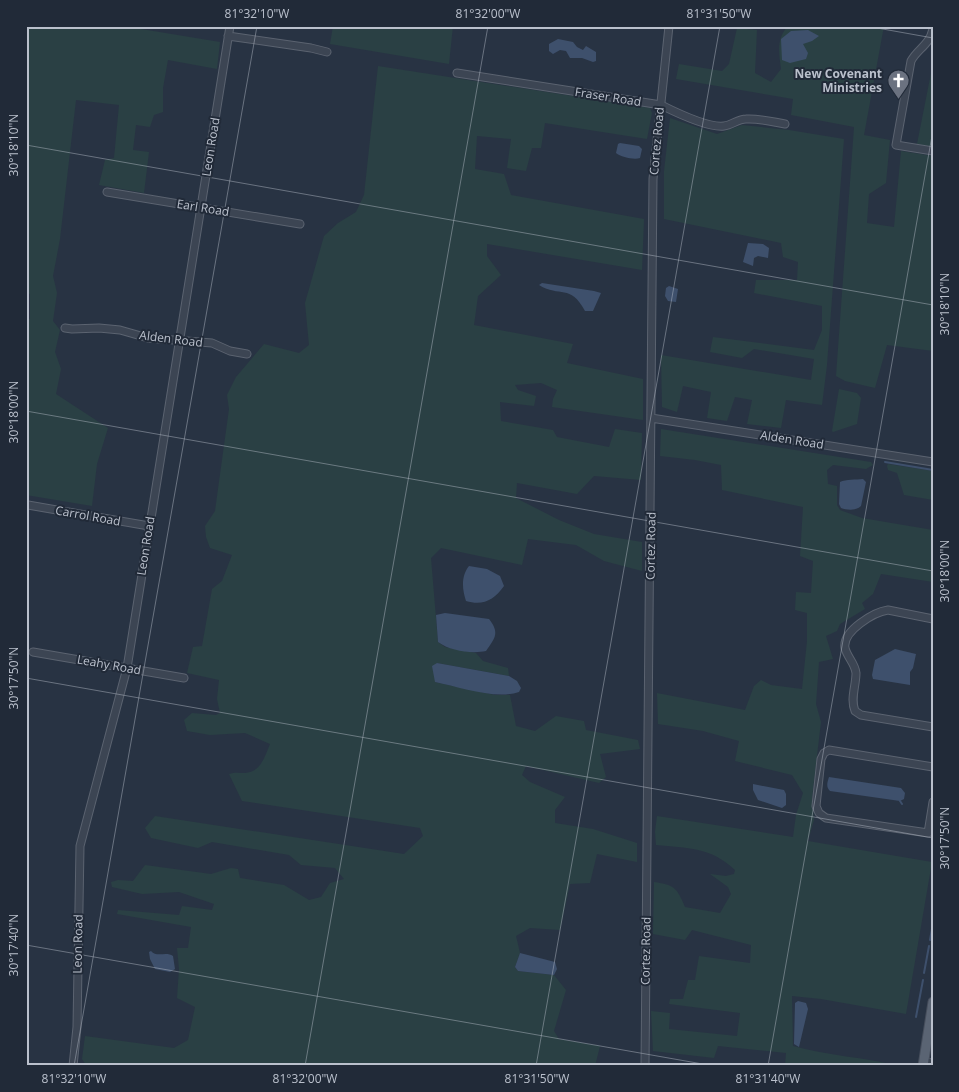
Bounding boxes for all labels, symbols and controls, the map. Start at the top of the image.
text: 81°32'10"W [225,5,289,22]
text: 81°32'00"W [456,5,520,22]
text: 81°31'50"W [687,5,751,22]
place label: New Covenant Ministries [795,65,882,96]
church icon: New Covenant Ministries [886,69,910,100]
street label: Fraser Road [574,83,642,110]
street label: Cortez Road [645,106,668,176]
text: 30°18'10"N [5,114,22,176]
street label: Leon Road [197,116,224,178]
street label: Earl Road [176,195,231,220]
text: 30°18'10"N [936,273,953,335]
street label: Alden Road [138,326,204,351]
text: 30°18'00"N [5,381,22,443]
street label: Alden Road [759,426,825,453]
street label: Carrol Road [54,501,122,530]
street label: Cortez Road [641,512,660,580]
street label: Leon Road [132,515,159,577]
text: 30°18'00"N [936,540,953,602]
text: 30°17'50"N [5,647,22,709]
street label: Leahy Road [76,651,142,679]
text: 30°17'50"N [936,807,953,869]
text: 30°17'40"N [5,914,22,976]
street label: Leon Road [68,914,87,974]
street label: Cortez Road [636,917,655,985]
text: 81°32'10"W [42,1070,106,1087]
text: 81°32'00"W [273,1070,337,1087]
text: 81°31'50"W [505,1070,569,1087]
text: 81°31'40"W [736,1070,800,1087]

